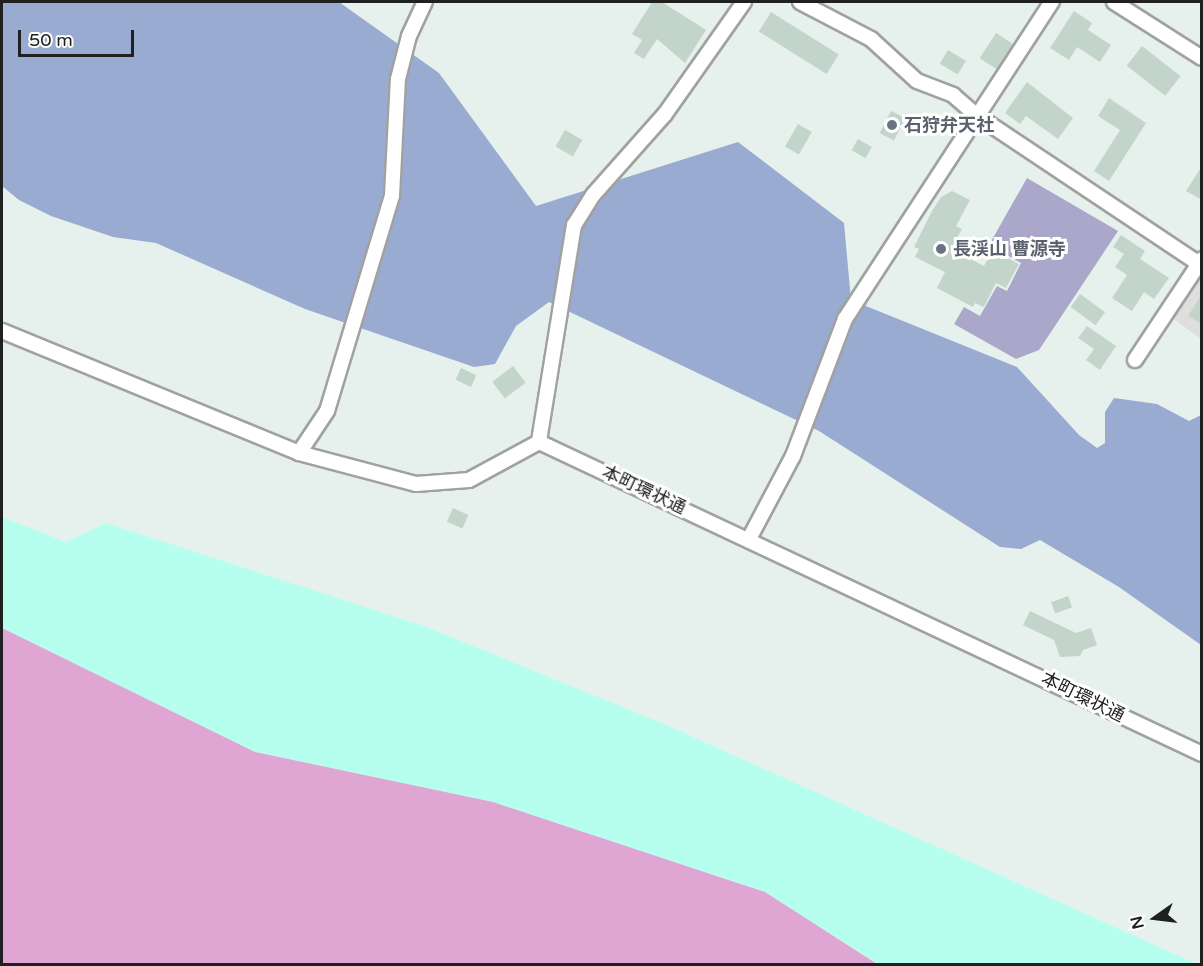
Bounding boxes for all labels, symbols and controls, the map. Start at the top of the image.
scale bar [21,18,136,56]
text: 50 m [29,29,73,51]
place label: 石狩弁天社 [904,114,994,136]
marker: 石狩弁天社 [885,118,899,132]
place label: 長渓山 曹源寺 [953,238,1066,260]
marker: 長渓山 曹源寺 [934,242,948,256]
street label: 本町環状通 [599,461,689,519]
street label: 本町環状通 [1038,668,1128,726]
north arrow [1125,888,1185,948]
text: N [1126,914,1149,931]

